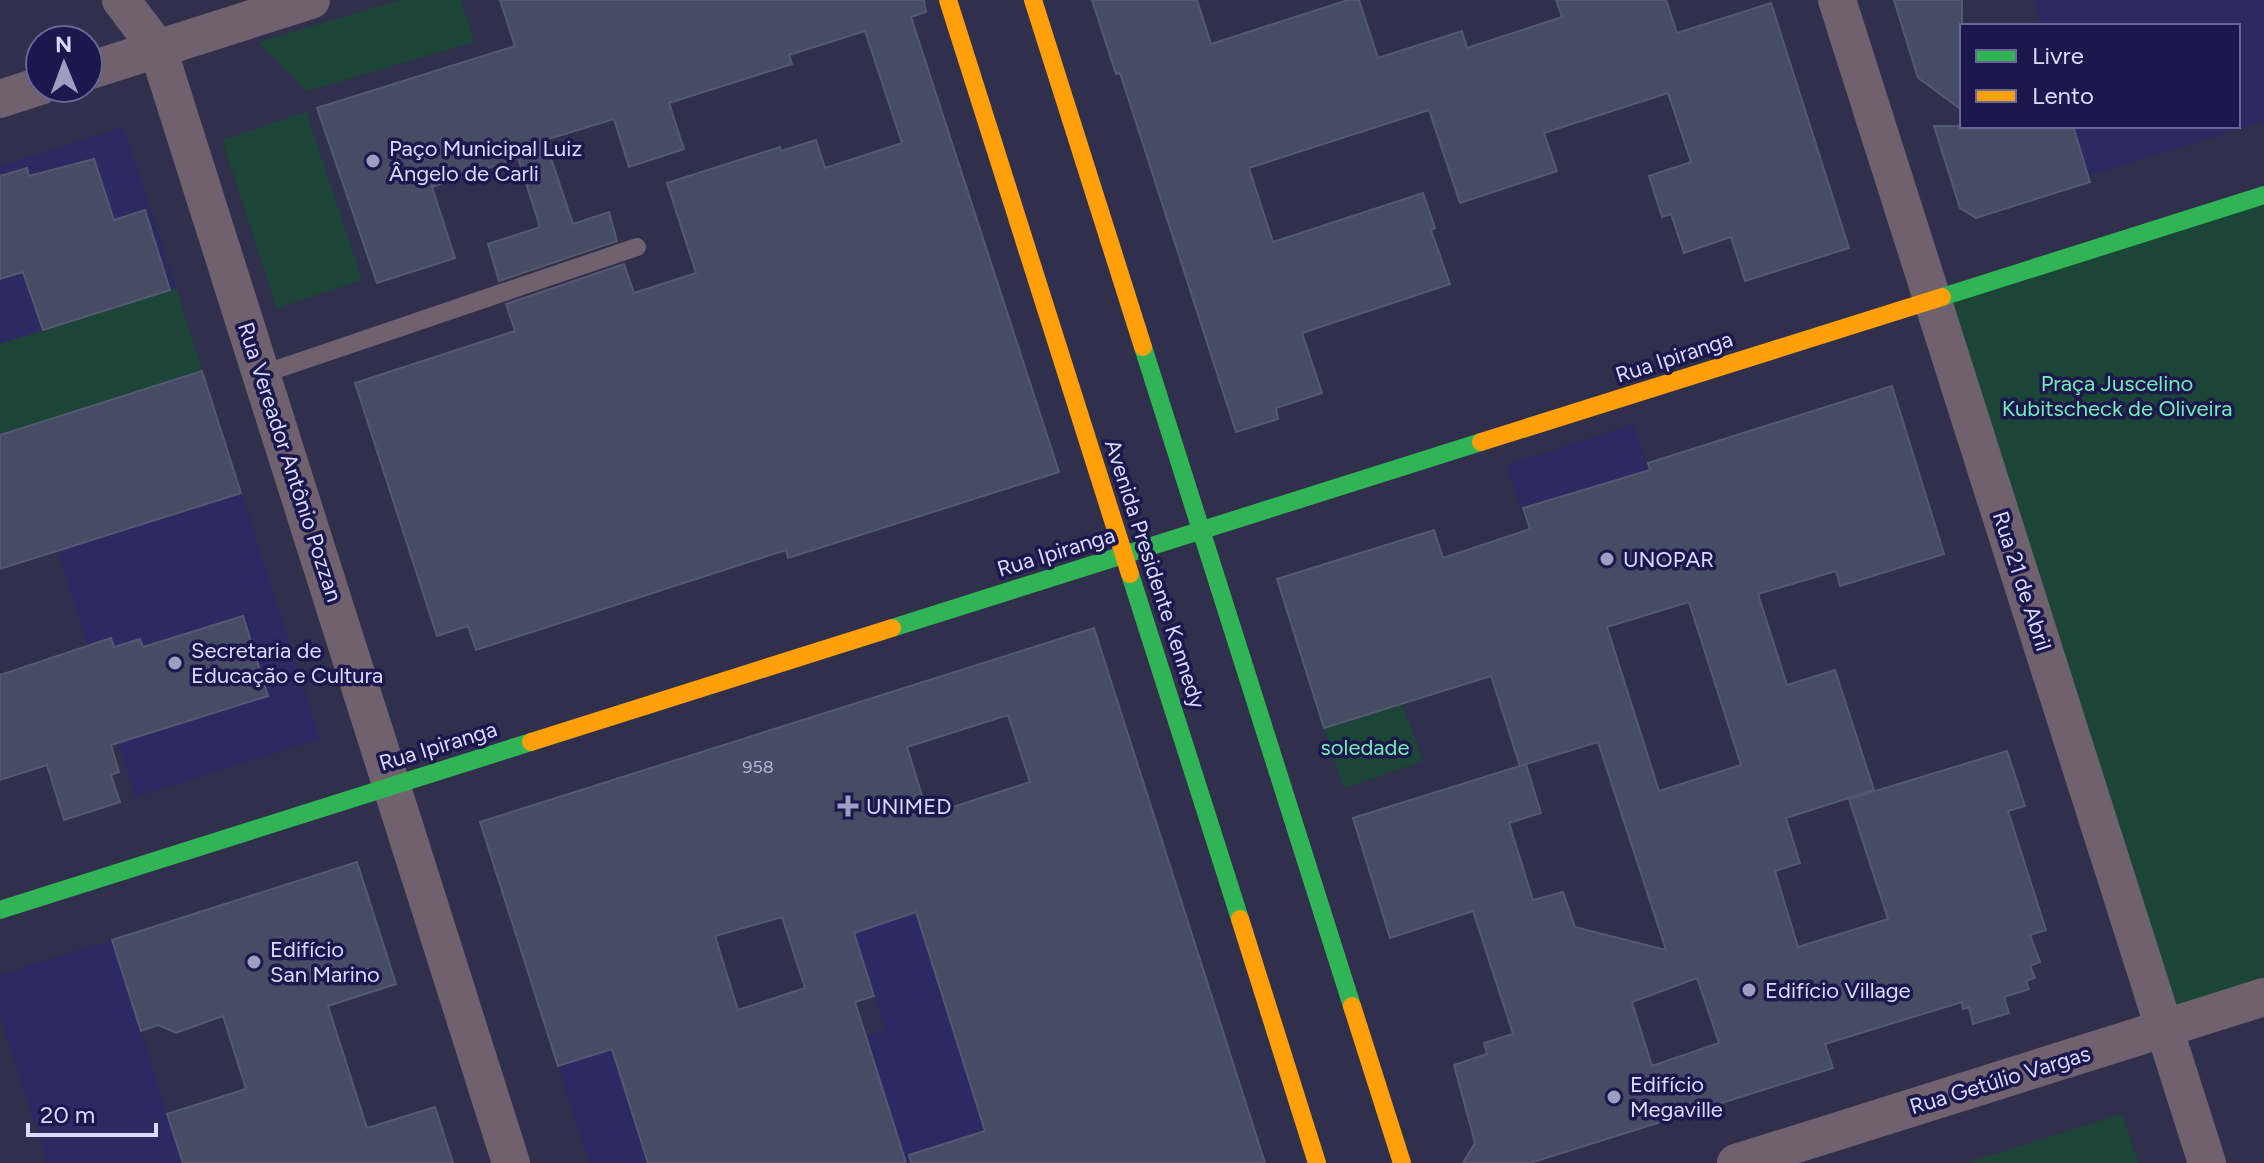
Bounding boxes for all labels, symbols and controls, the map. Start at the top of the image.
north arrow [24,24,104,104]
legend [1960,24,2240,128]
text: N [55,31,72,58]
text: Livre [2032,41,2084,70]
text: Lento [2032,81,2094,110]
place label: Paço Municipal Luiz Ângelo de Carli [389,135,582,187]
marker: Paço Municipal Luiz Ângelo de Carli [364,152,382,170]
street label: Rua Vereador Antônio Pozzan [232,319,348,605]
street label: Rua Ipiranga [1612,325,1736,389]
park label: Praça Juscelino Kubitscheck de Oliveira [2002,370,2232,422]
street label: Avenida Presidente Kennedy [1099,436,1211,712]
street label: Rua 21 de Abril [1987,508,2057,654]
street label: Rua Ipiranga [994,521,1118,583]
place label: UNOPAR [1623,546,1714,573]
marker: UNOPAR [1598,550,1616,568]
place label: Secretaria de Educação e Cultura [191,637,383,689]
marker: Secretaria de Educação e Cultura [166,654,184,672]
street label: Rua Ipiranga [376,715,500,777]
park label: soledade [1321,734,1409,761]
house number: 958 [742,756,774,778]
place label: UNIMED [866,793,951,820]
marker: UNIMED [837,795,859,817]
place label: Edifício San Marino [270,936,380,988]
marker: Edifício San Marino [245,953,263,971]
place label: Edifício Village [1765,977,1911,1004]
marker: Edifício Village [1740,981,1758,999]
street label: Rua Getúlio Vargas [1906,1040,2094,1120]
place label: Edifício Megaville [1630,1071,1723,1123]
scale bar [28,1087,156,1137]
marker: Edifício Megaville [1605,1088,1623,1106]
text: 20 m [40,1100,95,1129]

